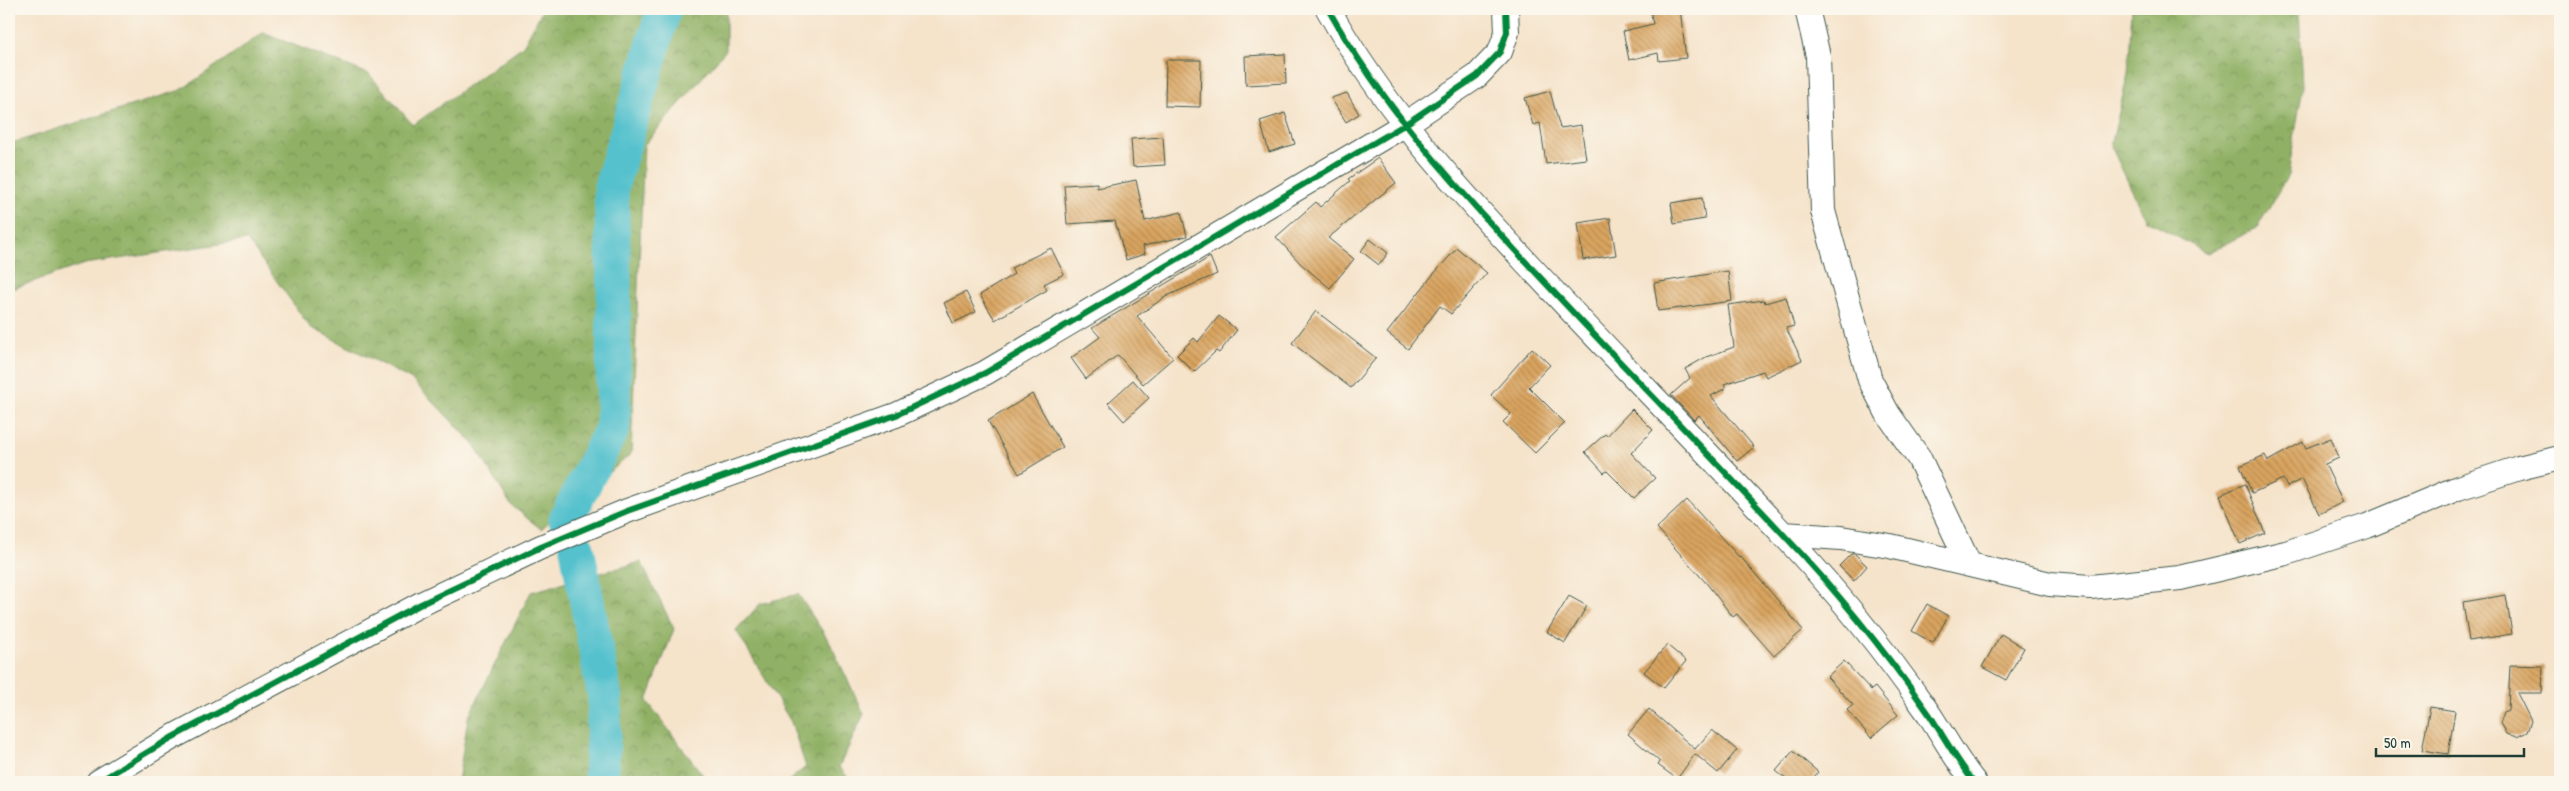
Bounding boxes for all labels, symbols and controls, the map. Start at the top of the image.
scale bar [2376,726,2524,758]
text: 50 m [2384,732,2411,753]

